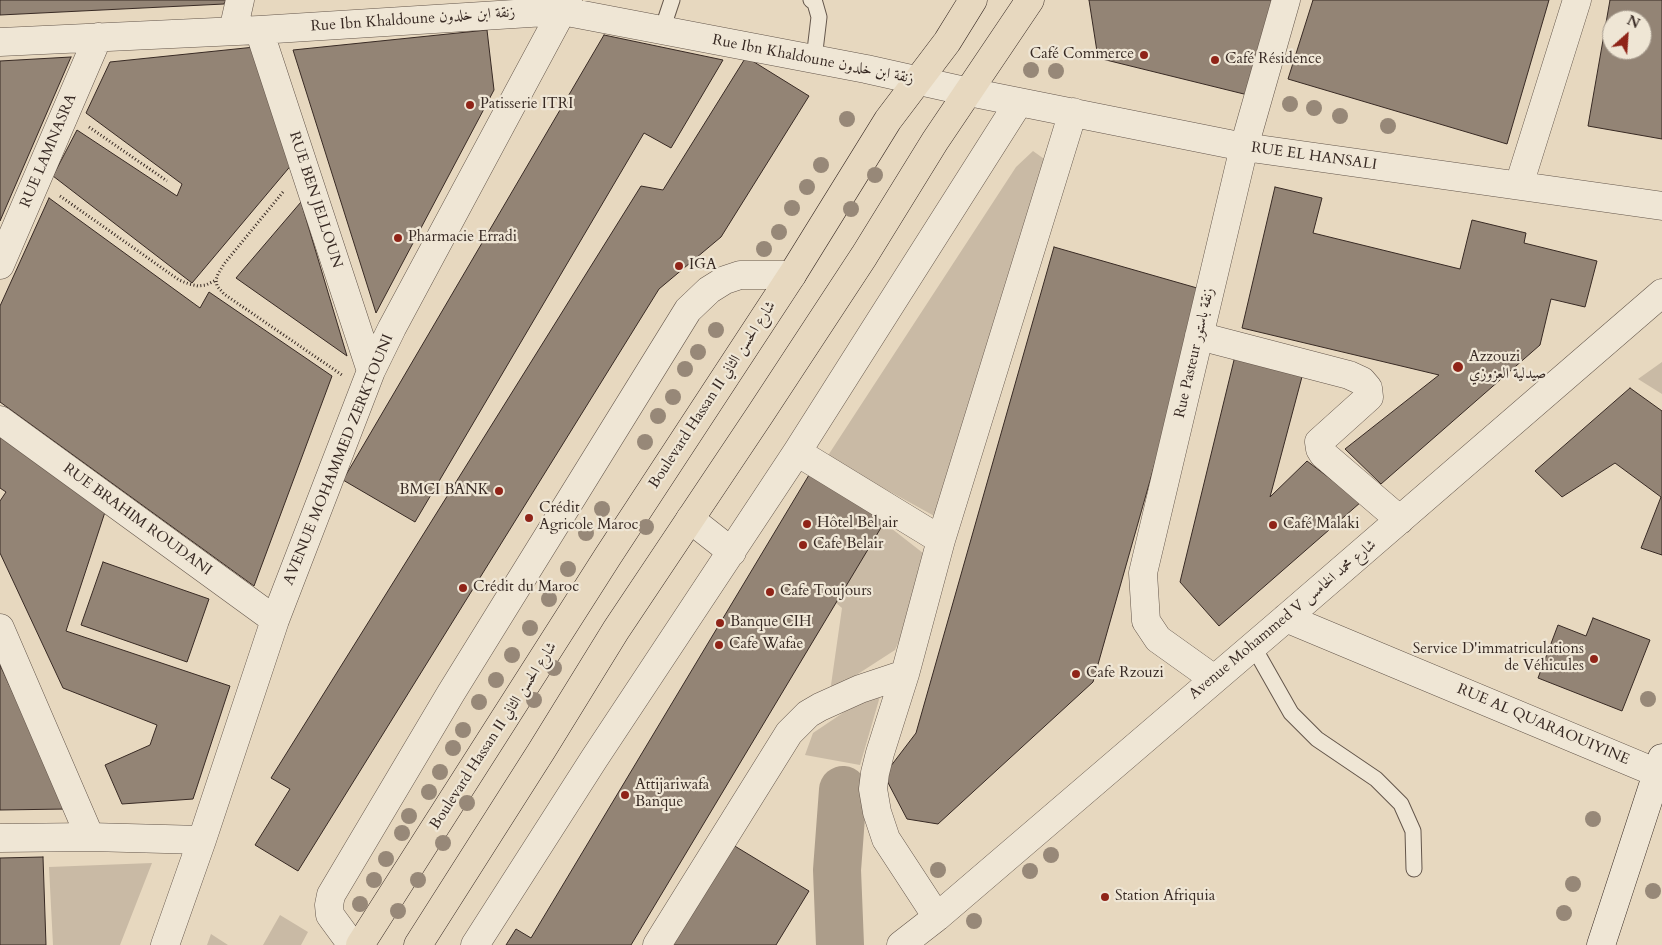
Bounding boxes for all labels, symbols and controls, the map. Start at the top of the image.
street label: Rue Ibn Khaldoune زنقة ابن خلدون [310,4,516,36]
north arrow [1602,10,1652,60]
text: N [1624,11,1643,33]
street label: Rue Ibn Khaldoune زنقة ابن خلدون [711,32,915,88]
place label: Café Commerce [1030,46,1134,64]
marker: Café Commerce [1138,49,1150,61]
place label: Café Résidence [1225,51,1322,69]
marker: Café Résidence [1209,54,1221,66]
street label: RUE LAMNASRA [17,91,81,211]
place label: Patisserie ITRI [480,96,573,114]
marker: Patisserie ITRI [464,99,476,111]
street label: RUE BEN JELLOUN [284,129,346,271]
street label: RUE EL HANSALI [1250,139,1378,175]
place label: Pharmacie Erradi [408,229,517,247]
marker: Pharmacie Erradi [392,232,404,244]
place label: IGA [689,257,717,275]
marker: IGA [673,260,685,272]
street label: Rue Pasteur زنقة باستور [1171,286,1219,420]
street label: Boulevard Hassan II شارع الحسن الثاني [646,298,780,492]
street label: AVENUE MOHAMMED ZERKTOUNI [280,332,398,588]
place label: Azzouzi صيدلية العزوزي [1469,349,1546,384]
marker: Azzouzi صيدلية العزوزي [1451,360,1465,374]
street label: RUE BRAHIM ROUDANI [59,460,215,580]
place label: BMCI BANK [399,482,489,500]
marker: BMCI BANK [493,485,505,497]
place label: Crédit Agricole Maroc [539,500,638,535]
marker: Crédit Agricole Maroc [523,512,535,524]
place label: Hôtel Bel air [817,515,898,533]
place label: Café Malaki [1283,516,1360,534]
marker: Hôtel Bel air [801,518,813,530]
marker: Café Malaki [1267,519,1279,531]
place label: Cafe Belair [813,536,883,554]
street label: Avenue Mohammed V شارع محمد الخامس [1186,536,1380,704]
marker: Cafe Belair [797,539,809,551]
place label: Crédit du Maroc [473,579,579,597]
marker: Crédit du Maroc [457,582,469,594]
place label: Cafe Toujours [780,583,872,601]
marker: Cafe Toujours [764,586,776,598]
place label: Banque CIH [730,614,811,632]
marker: Banque CIH [714,617,726,629]
place label: Cafe Wafae [729,636,803,654]
street label: Boulevard Hassan II شارع الحسن الثاني [427,639,561,833]
marker: Cafe Wafae [713,639,725,651]
place label: Service D'immatriculations de Véhicules [1413,641,1584,676]
marker: Service D'immatriculations de Véhicules [1588,653,1600,665]
place label: Cafe Rzouzi [1086,665,1164,683]
marker: Cafe Rzouzi [1070,668,1082,680]
street label: RUE AL QUARAOUIYINE [1454,681,1632,769]
place label: Attijariwafa Banque [635,777,709,812]
marker: Attijariwafa Banque [619,789,631,801]
place label: Station Afriquia [1115,888,1215,906]
marker: Station Afriquia [1099,891,1111,903]

